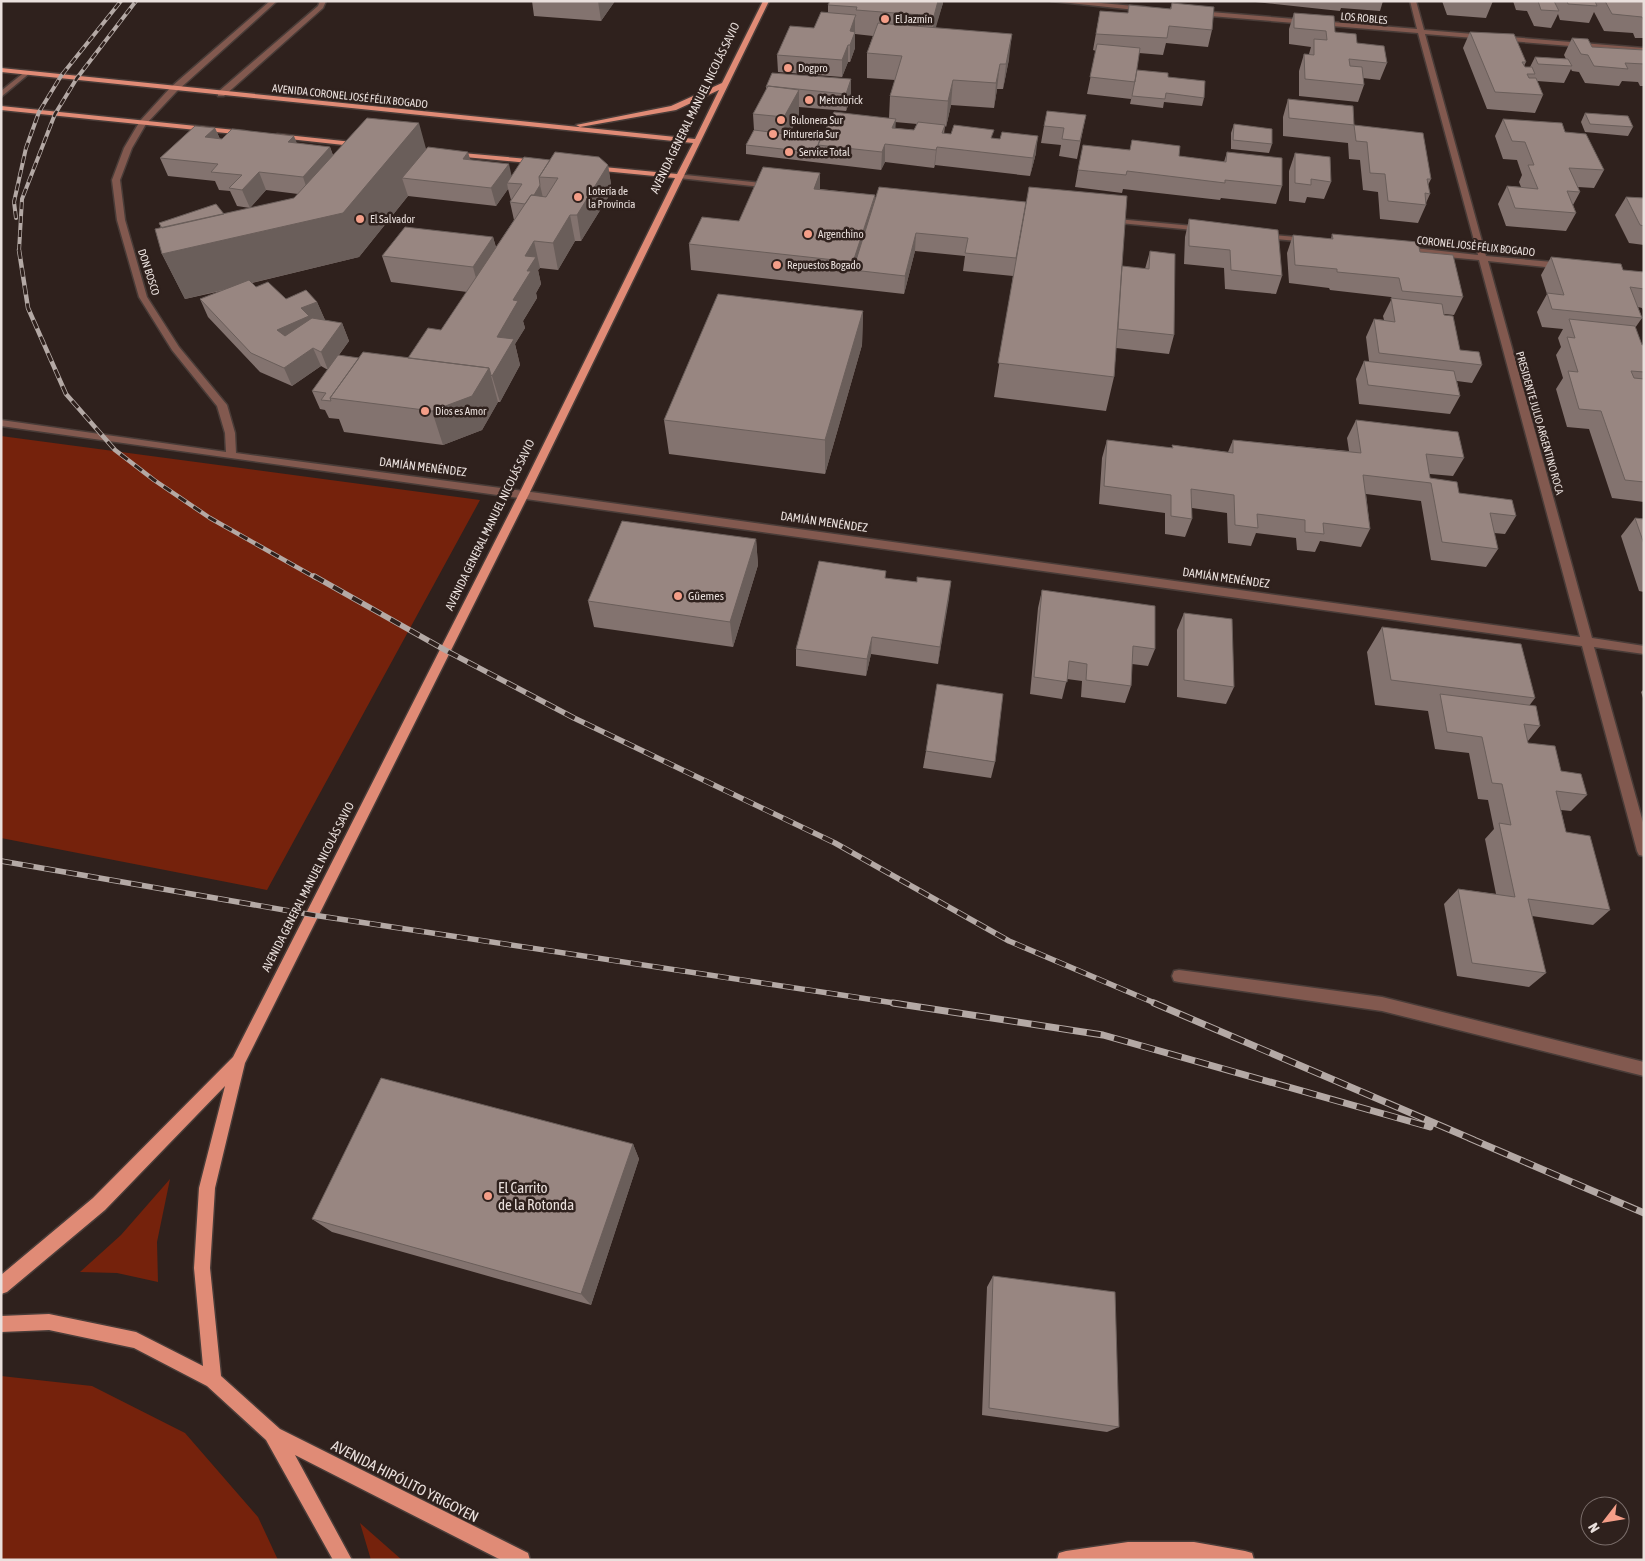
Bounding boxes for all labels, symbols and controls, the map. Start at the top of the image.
street label: LOS ROBLES [1340,10,1388,26]
marker: El Jazmín [879,13,891,25]
place label: El Jazmín [895,13,933,25]
street label: AVENIDA GENERAL MANUEL NICOLÁS SAVIO [647,20,743,196]
marker: Dogpro [782,62,794,74]
place label: Dogpro [798,62,828,74]
street label: AVENIDA CORONEL JOSÉ FÉLIX BOGADO [272,82,428,110]
marker: Metrobrick [803,94,815,106]
place label: Metrobrick [819,94,863,106]
marker: Bulonera Sur [775,114,787,126]
place label: Bulonera Sur [791,114,843,126]
marker: Pinturería Sur [767,128,779,140]
place label: Pinturería Sur [783,128,839,140]
marker: Service Total [783,146,795,158]
place label: Service Total [799,146,850,158]
place label: Lotería de la Provincia [588,185,635,210]
marker: Lotería de la Provincia [572,191,584,203]
marker: El Salvador [354,213,366,225]
place label: El Salvador [370,213,416,225]
marker: Argenchino [802,228,814,240]
place label: Argenchino [818,228,864,240]
street label: CORONEL JOSÉ FÉLIX BOGADO [1416,234,1536,258]
street label: DON BOSCO [136,247,162,297]
marker: Repuestos Bogado [771,259,783,271]
place label: Repuestos Bogado [787,259,861,271]
street label: PRESIDENTE JULIO ARGENTINO ROCA [1514,350,1566,497]
marker: Dios es Amor [419,405,431,417]
place label: Dios es Amor [435,405,487,417]
street label: AVENIDA GENERAL MANUEL NICOLÁS SAVIO [442,437,538,613]
street label: DAMIÁN MENÉNDEZ [378,455,468,479]
street label: DAMIÁN MENÉNDEZ [779,509,869,535]
street label: DAMIÁN MENÉNDEZ [1181,565,1271,591]
place label: Güemes [688,589,724,603]
marker: Güemes [672,590,684,602]
street label: AVENIDA GENERAL MANUEL NICOLÁS SAVIO [259,800,357,974]
place label: El Carrito de la Rotonda [498,1179,574,1213]
marker: El Carrito de la Rotonda [482,1190,494,1202]
street label: AVENIDA HIPÓLITO YRIGOYEN [329,1436,481,1526]
north arrow [1580,1496,1630,1546]
text: N [1585,1520,1603,1535]

